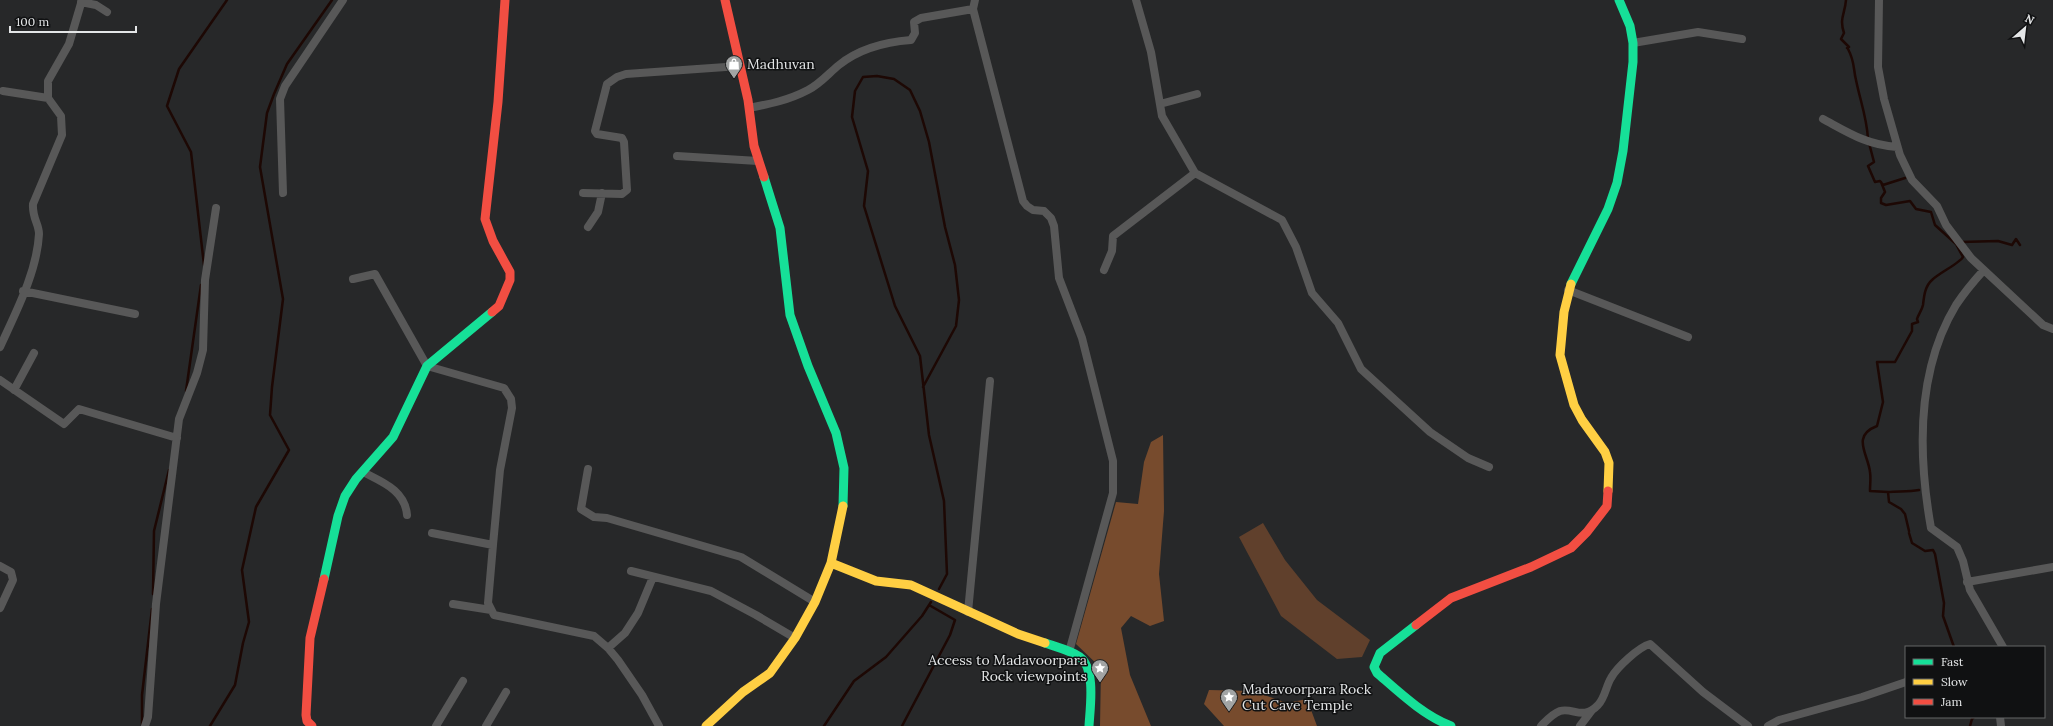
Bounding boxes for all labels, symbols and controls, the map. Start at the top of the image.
scale bar [10,8,136,34]
north arrow [2005,8,2045,48]
text: N [2023,11,2037,28]
text: 100 m [16,14,49,29]
shop icon: Madhuvan [724,54,744,79]
place label: Madhuvan [747,55,815,73]
legend [1905,646,2045,718]
place label: Access to Madavoorpara Rock viewpoints [927,651,1087,685]
text: Fast [1941,654,1964,669]
place icon: Access to Madavoorpara Rock viewpoints [1090,658,1110,683]
text: Slow [1941,674,1968,689]
place label: Madavoorpara Rock Cut Cave Temple [1242,680,1372,714]
place icon: Madavoorpara Rock Cut Cave Temple [1219,687,1239,712]
text: Jam [1940,694,1962,709]

